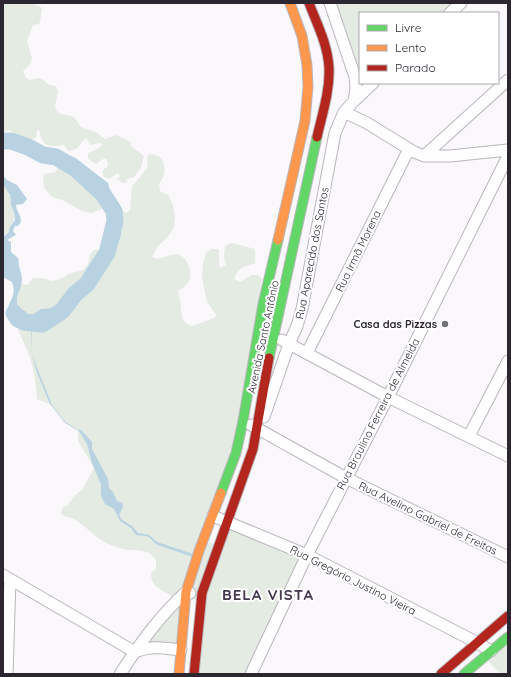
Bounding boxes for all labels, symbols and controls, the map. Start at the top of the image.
legend [359,12,499,84]
text: Livre [395,20,422,35]
text: Lento [395,40,426,55]
text: Parado [395,60,436,75]
street label: Rua Aparecido dos Santos [292,186,332,320]
street label: Rua Irmã Morena [332,208,384,294]
street label: Avenida Santo Antônio [244,279,282,395]
place label: Casa das Pizzas [354,317,437,331]
marker: Casa das Pizzas [440,319,450,329]
street label: Rua Braulino Ferreira de Almeida [334,336,422,492]
street label: Rua Avelino Gabriel de Freitas [356,478,500,558]
street label: Rua Gregório Justino Vieira [288,542,418,618]
district label: BELA VISTA [222,585,314,604]

